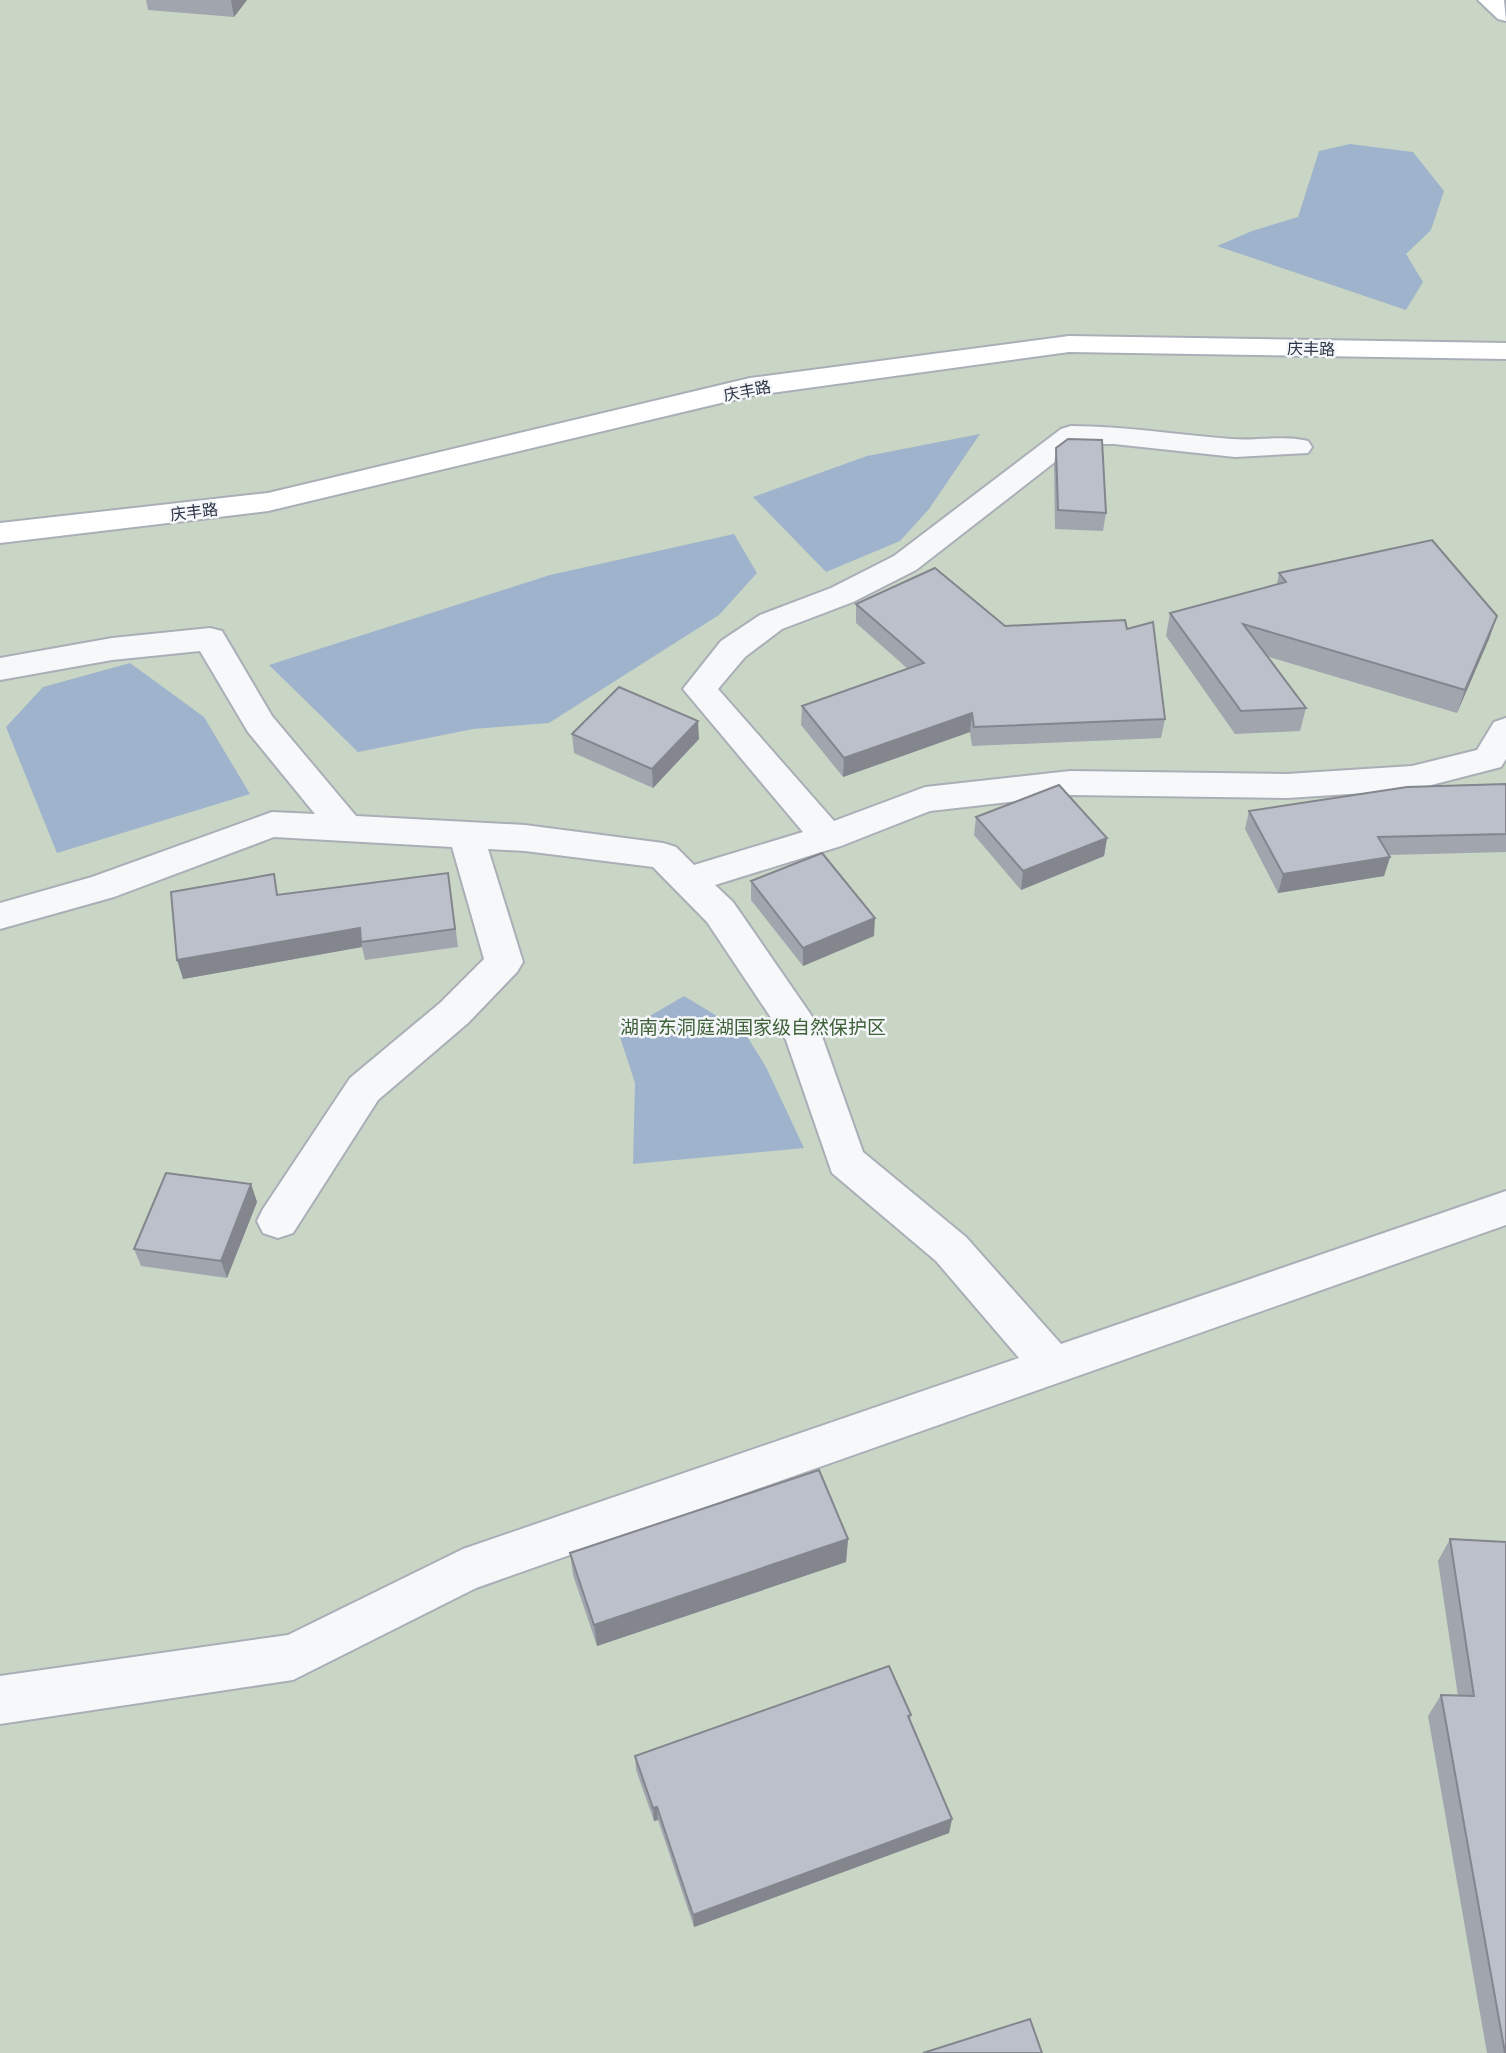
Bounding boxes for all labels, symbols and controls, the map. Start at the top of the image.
street label: 庆丰路 [1287,338,1335,358]
street label: 庆丰路 [722,376,772,404]
street label: 庆丰路 [169,499,219,523]
park label: 湖南东洞庭湖国家级自然保护区 [620,1015,886,1038]

